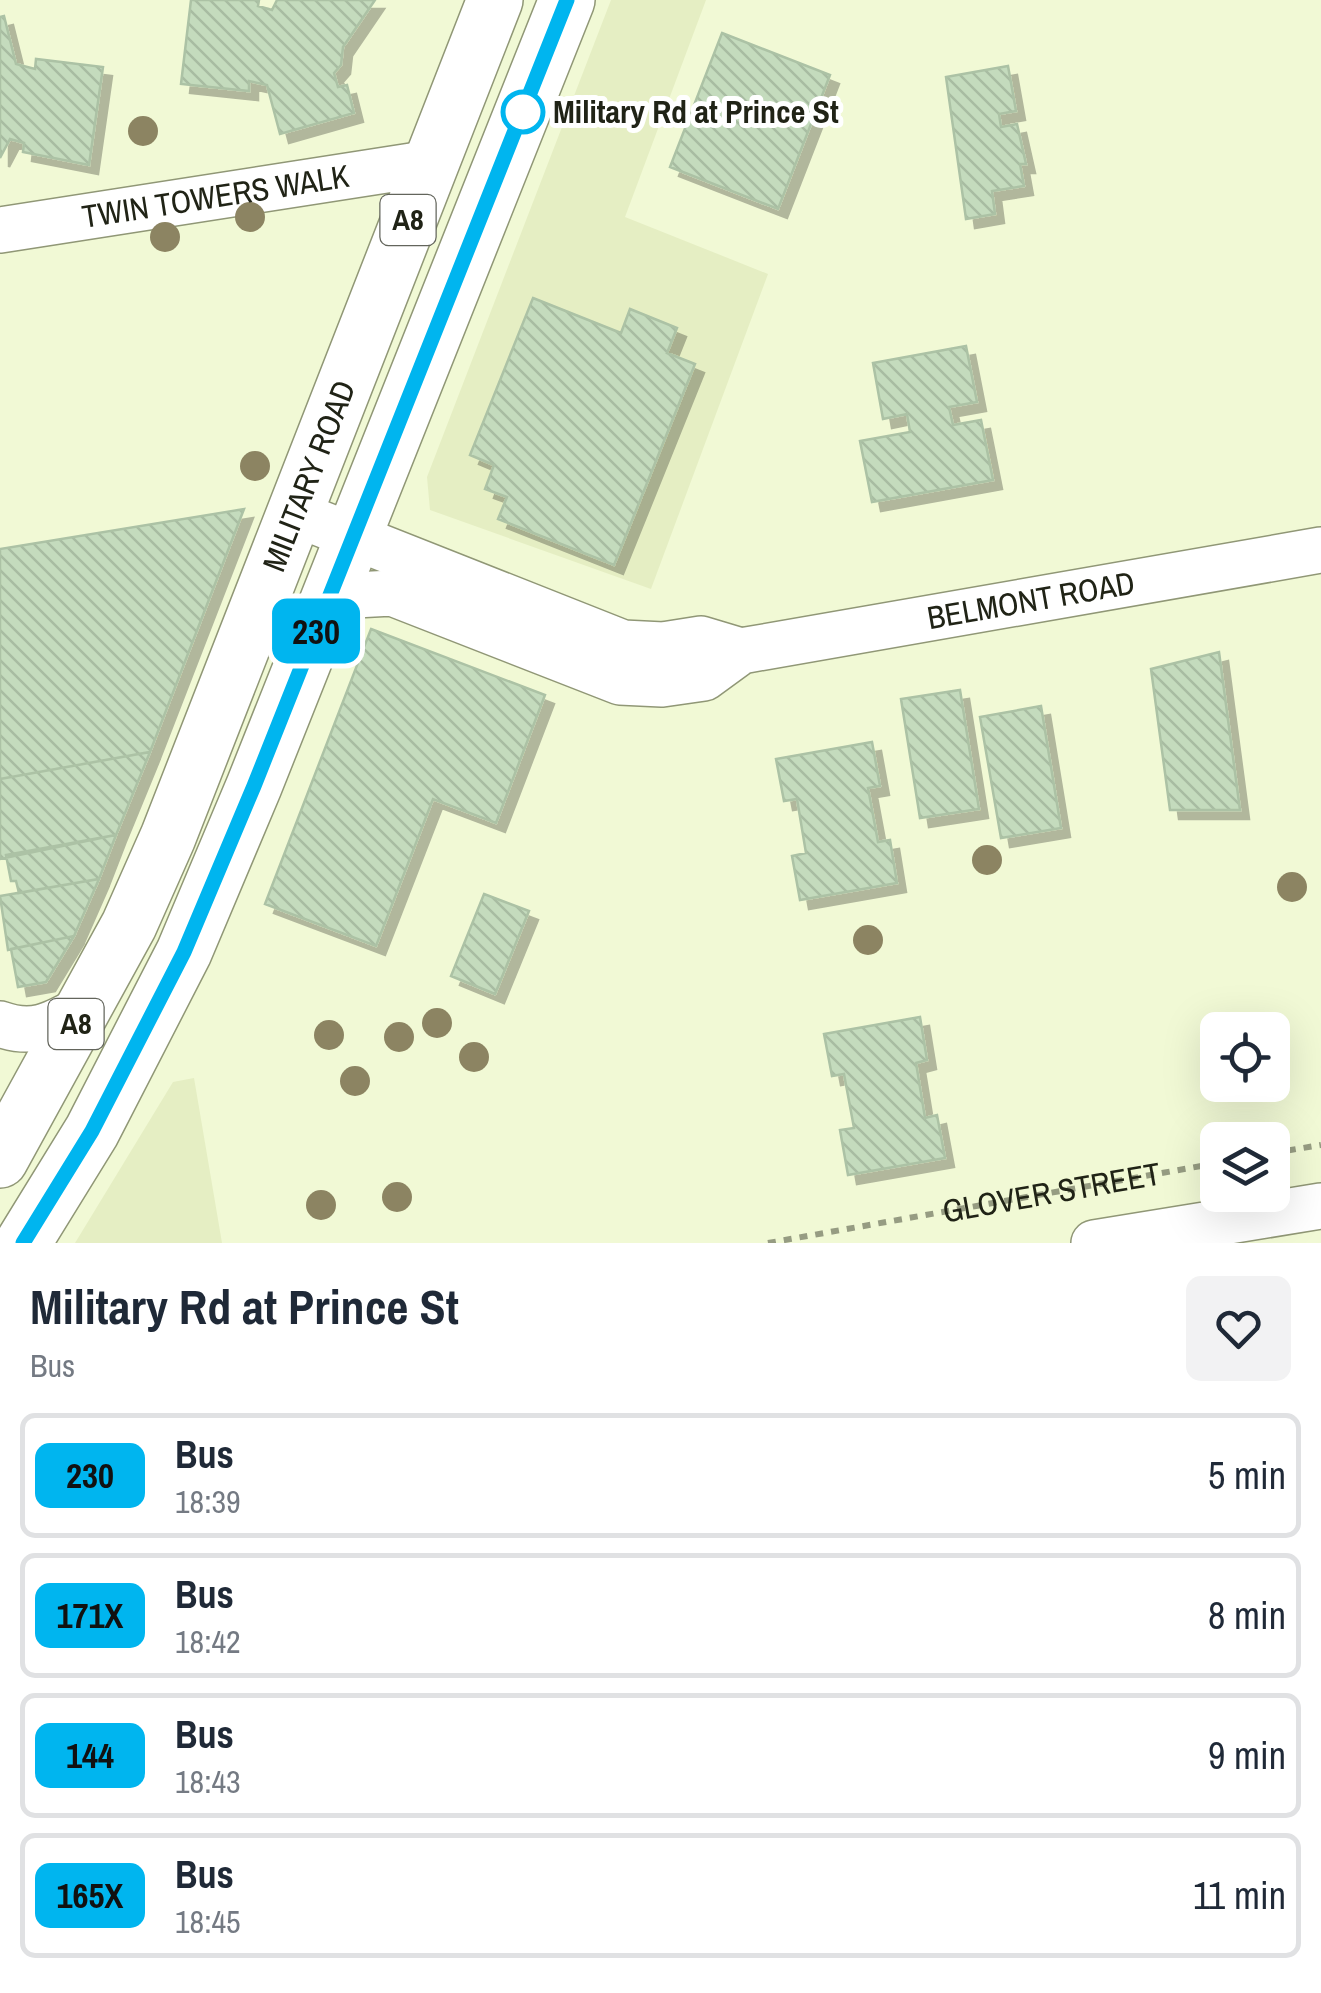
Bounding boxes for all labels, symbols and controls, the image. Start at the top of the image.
place label: Military Rd at Prince St [553,90,839,133]
marker: Military Rd at Prince St [502,91,544,133]
street label: TWIN TOWERS WALK [79,154,352,238]
road number: A8 [380,195,436,245]
street label: MILITARY ROAD [252,374,365,577]
street label: BELMONT ROAD [924,561,1138,639]
line badge: 230 [258,598,374,664]
text: 230 [292,608,340,655]
road number: A8 [48,999,104,1049]
map controls [1200,1012,1290,1212]
button: locate [1200,1012,1290,1102]
button: layers [1200,1122,1290,1212]
street label: GLOVER STREET [939,1152,1164,1233]
text: Military Rd at Prince St [30,1274,459,1339]
button: heart [1186,1276,1291,1381]
text: Bus [30,1344,75,1387]
text: Bus [175,1429,234,1480]
text: 5 min [1208,1450,1286,1501]
text: 230 [66,1452,114,1499]
text: 18:39 [175,1480,241,1523]
text: Bus [175,1569,234,1620]
text: 8 min [1208,1590,1286,1641]
text: 171X [56,1592,124,1639]
text: 18:42 [175,1620,241,1663]
text: Bus [175,1709,234,1760]
text: 9 min [1208,1730,1286,1781]
text: 144 [66,1732,114,1779]
text: 18:43 [175,1760,241,1803]
text: Bus [175,1849,234,1900]
text: 11 min [1193,1870,1286,1921]
text: 165X [56,1872,124,1919]
text: 18:45 [175,1900,241,1943]

